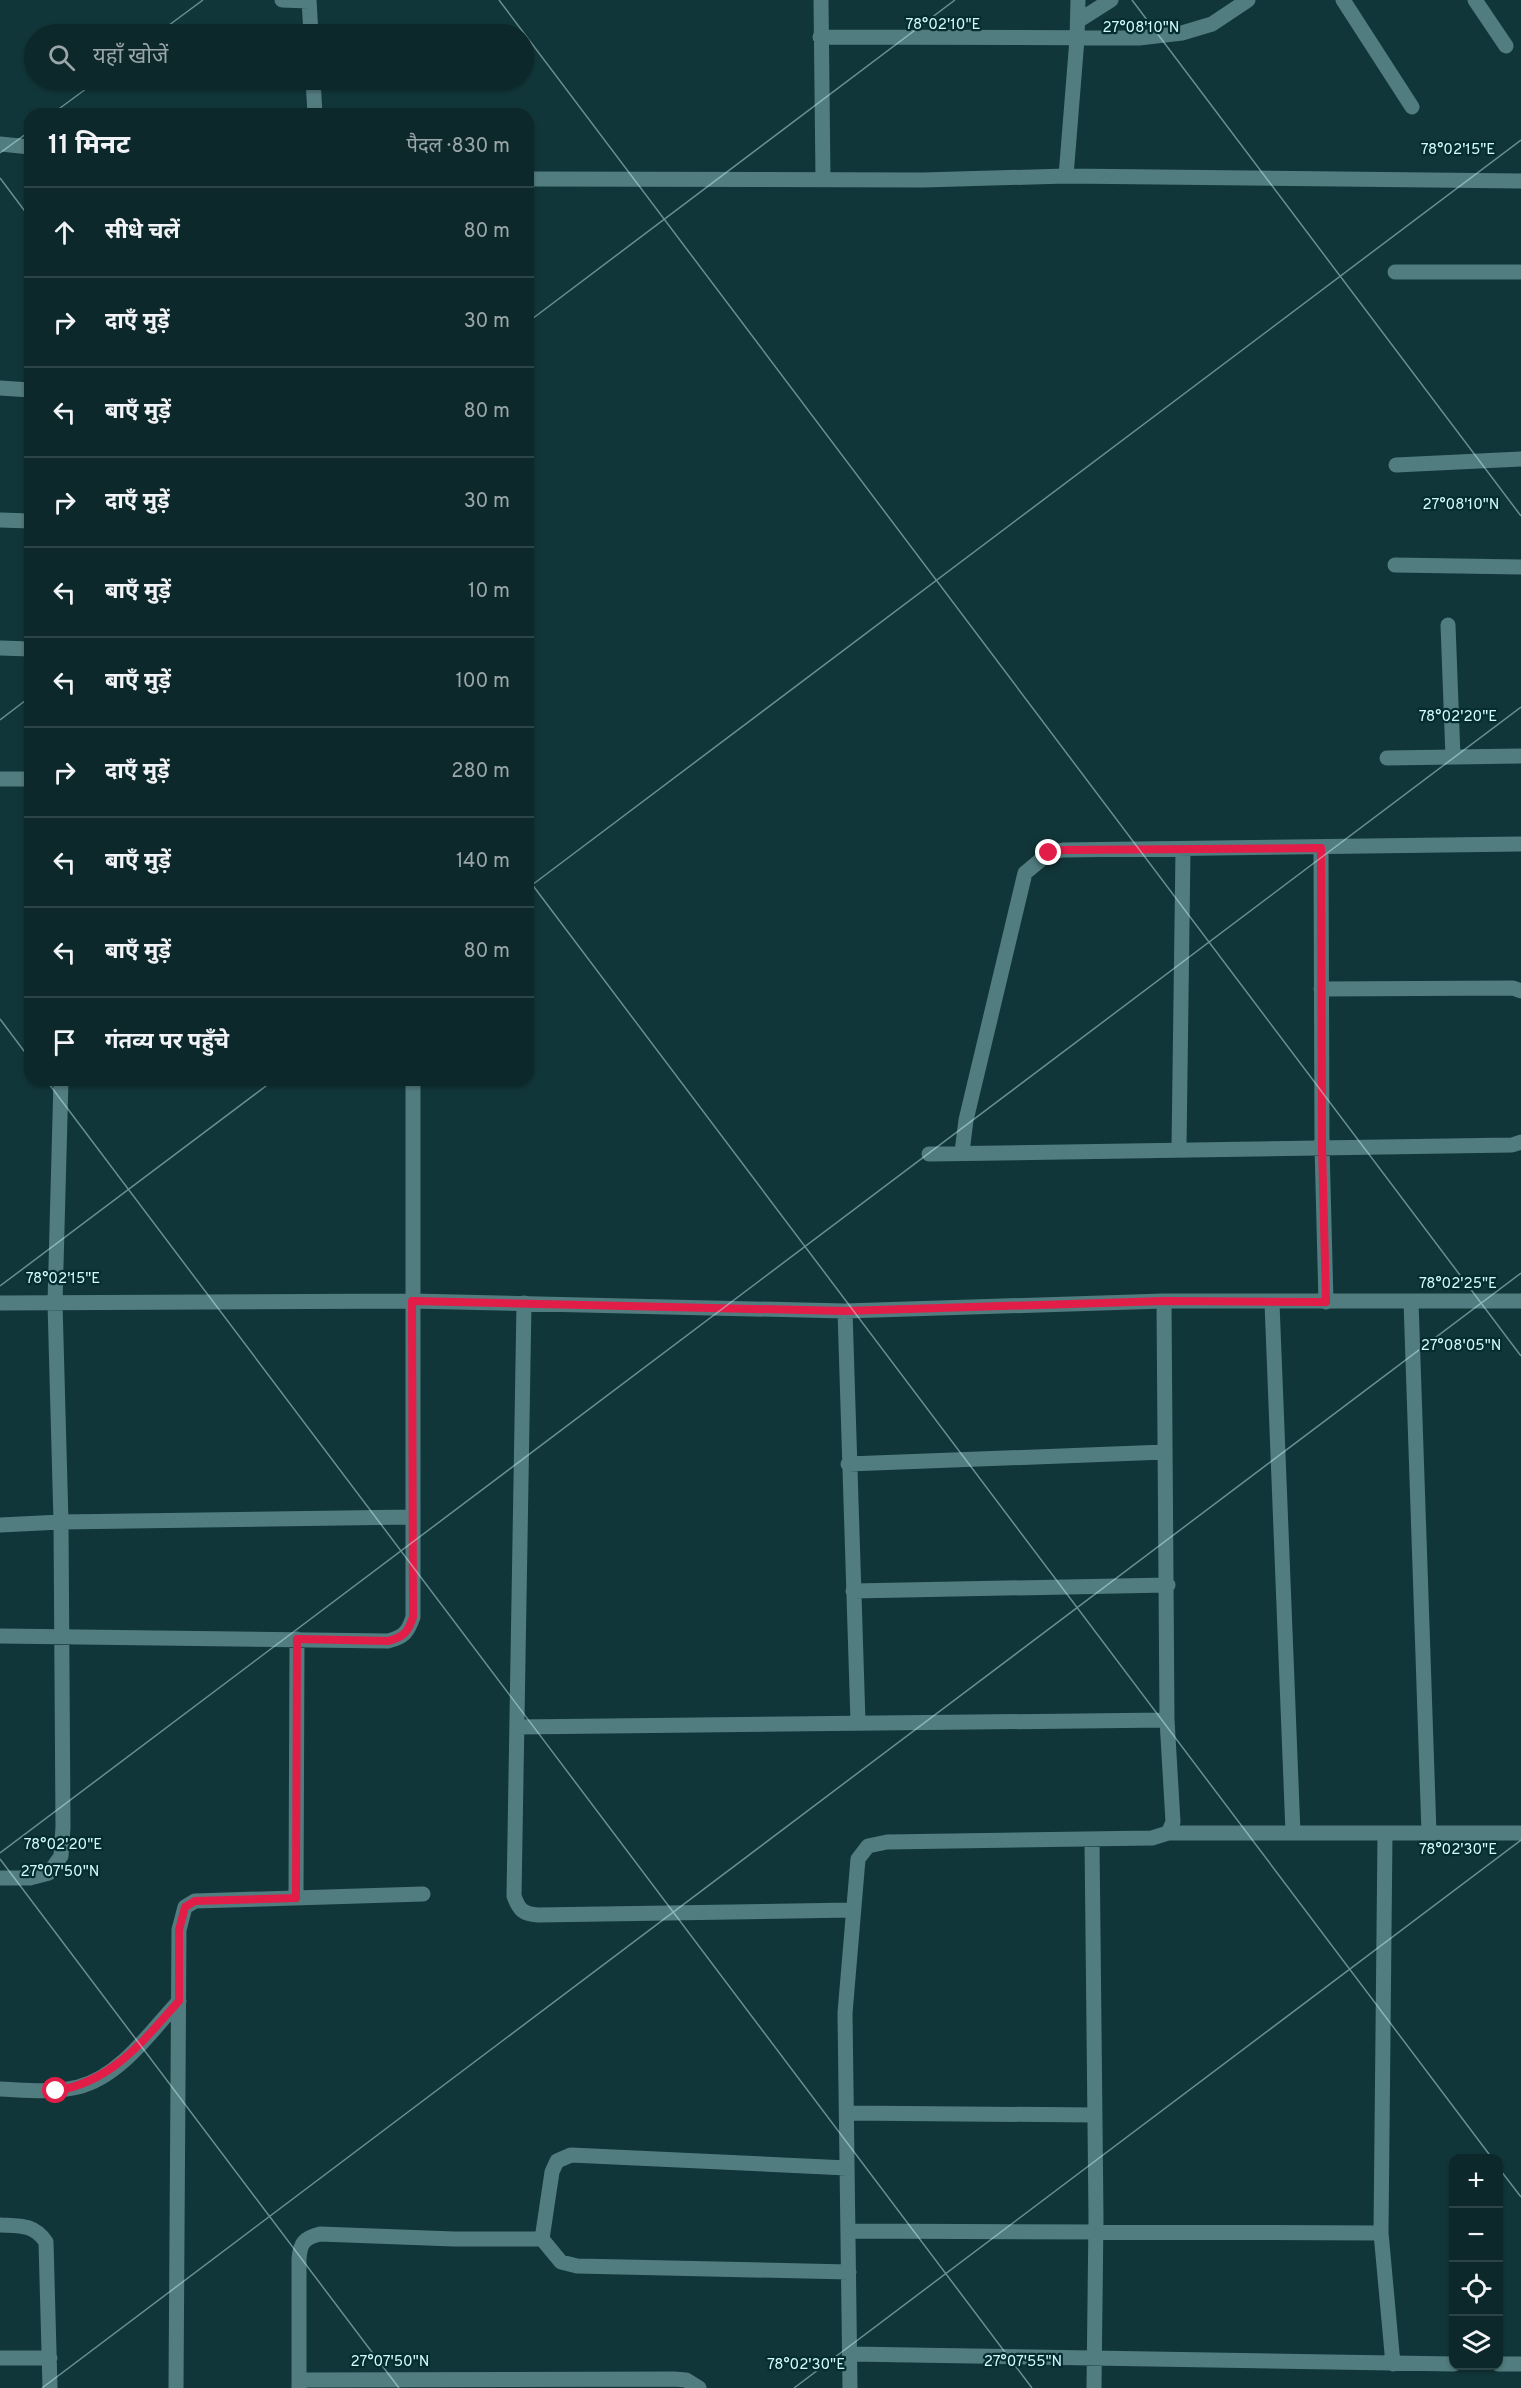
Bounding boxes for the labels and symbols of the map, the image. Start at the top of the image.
text: 78°02'10"E [906,16,980,35]
text: 27°08'10"N [1103,19,1179,38]
text: 78°02'15"E [1421,141,1495,160]
text: 27°08'10"N [1423,496,1499,515]
text: 78°02'20"E [1419,708,1497,727]
route end [1035,839,1061,865]
text: 78°02'15"E [26,1270,100,1289]
text: 78°02'25"E [1419,1275,1497,1294]
text: 27°08'05"N [1421,1337,1501,1356]
text: 78°02'20"E [24,1836,102,1855]
text: 78°02'30"E [1419,1841,1497,1860]
text: 27°07'50"N [21,1863,99,1882]
route start [42,2077,68,2103]
text: 27°07'50"N [351,2353,429,2372]
text: 27°07'55"N [984,2353,1062,2372]
text: 78°02'30"E [767,2356,845,2375]

